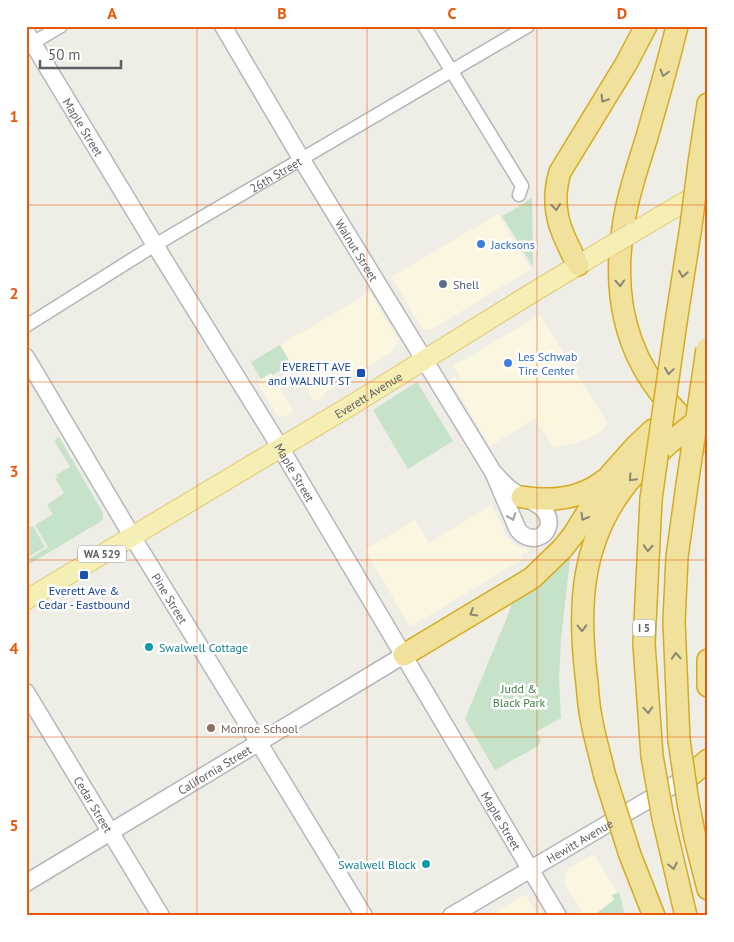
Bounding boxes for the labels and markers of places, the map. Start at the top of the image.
place label: Jacksons [490,237,535,252]
marker: Jacksons [475,238,487,250]
place label: Shell [453,277,480,292]
marker: Shell [437,278,449,290]
place label: Les Schwab Tire Center [518,349,577,378]
marker: Les Schwab Tire Center [502,357,514,369]
place label: EVERETT AVE and WALNUT ST [268,359,351,388]
marker: EVERETT AVE and WALNUT ST [355,367,367,379]
marker: Everett Ave & Cedar - Eastbound [78,569,90,581]
place label: Everett Ave & Cedar - Eastbound [38,583,130,612]
place label: Swalwell Cottage [159,640,248,655]
marker: Swalwell Cottage [143,641,155,653]
place label: Monroe School [221,721,299,736]
marker: Monroe School [205,722,217,734]
place label: Swalwell Block [338,857,416,872]
marker: Swalwell Block [420,858,432,870]

